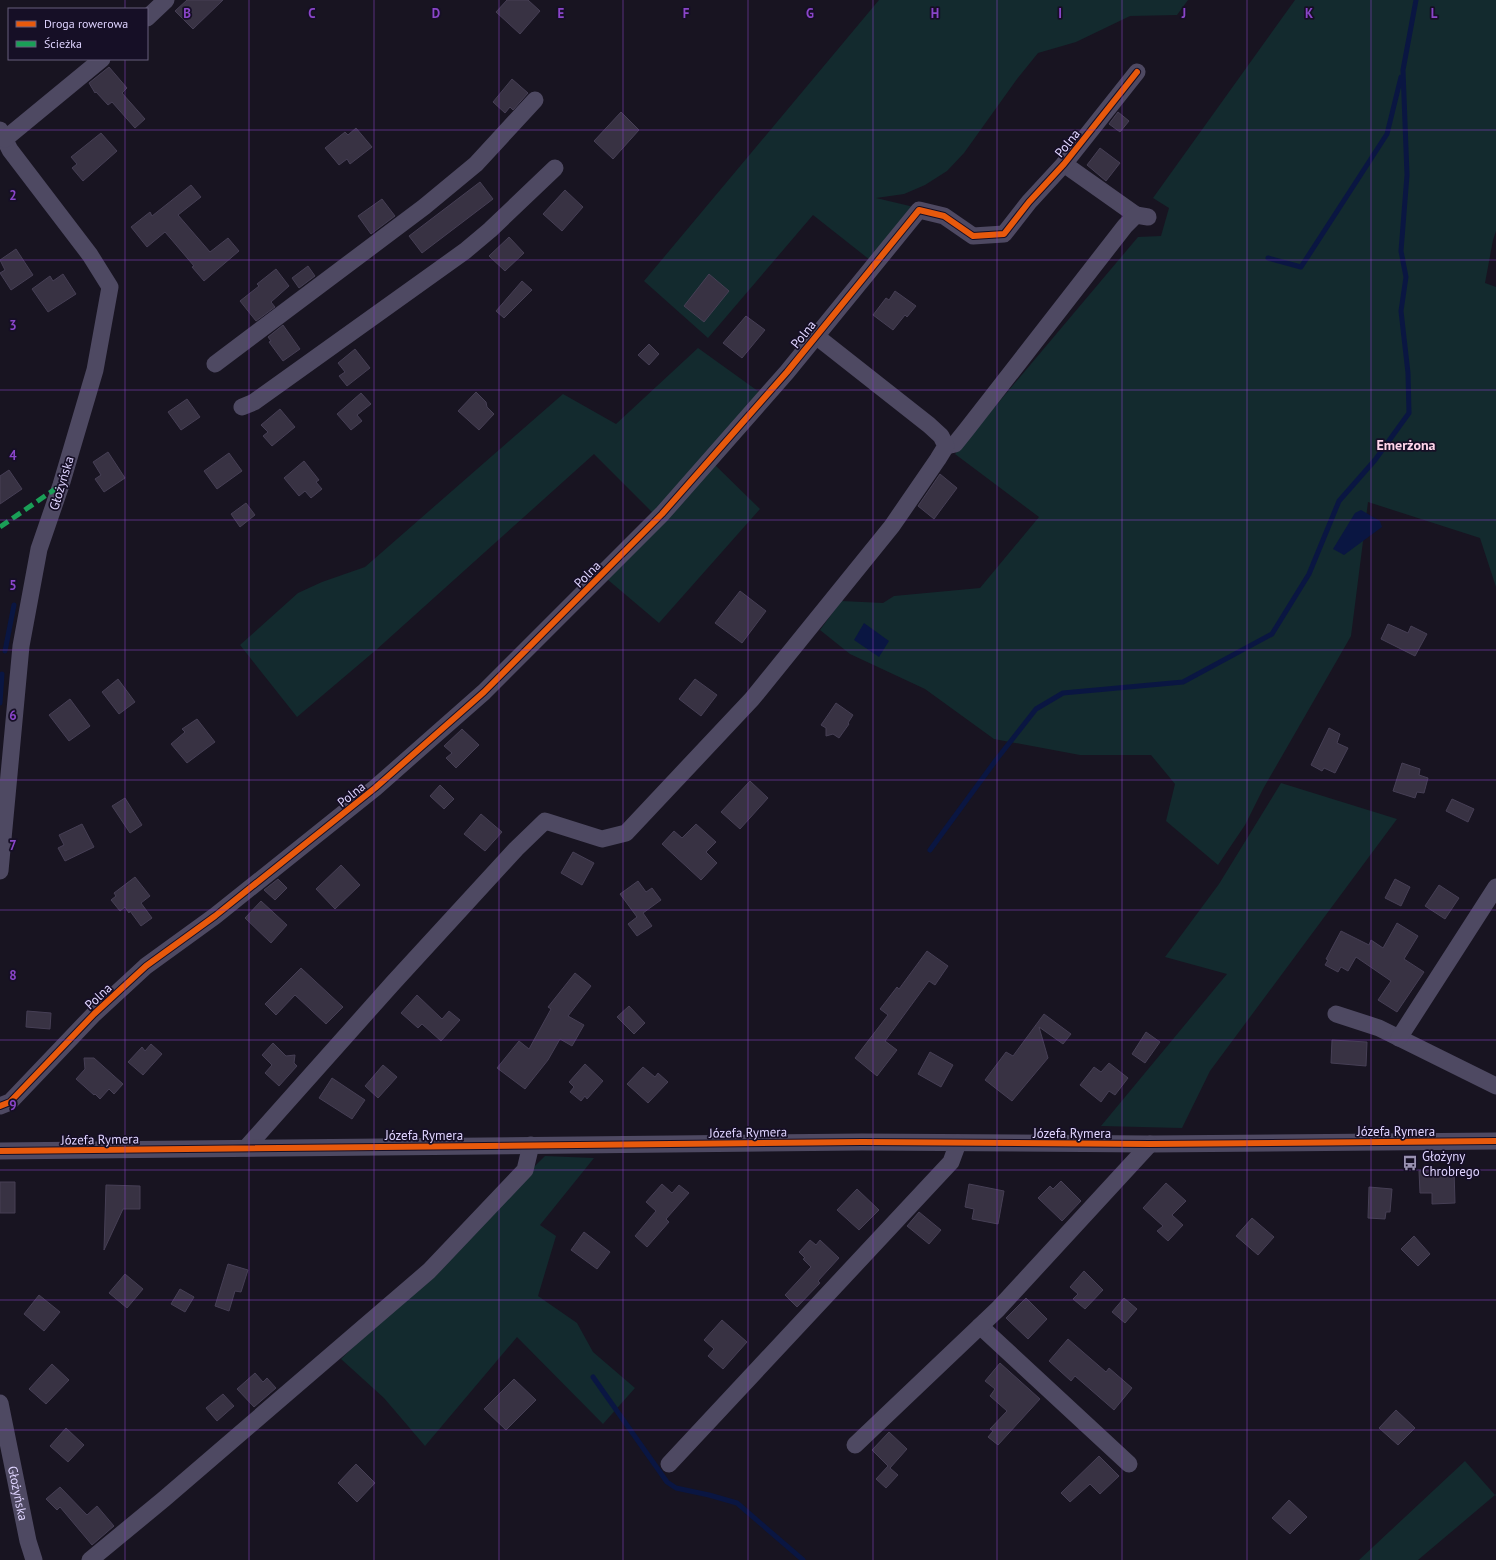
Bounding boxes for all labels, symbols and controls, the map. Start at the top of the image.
text: B [183,5,191,22]
text: C [308,5,316,22]
text: D [432,5,440,22]
text: E [558,5,565,22]
text: F [683,5,690,22]
text: G [806,5,814,22]
text: H [931,5,939,22]
text: I [1058,5,1062,22]
text: J [1181,5,1186,22]
text: K [1305,5,1313,22]
text: L [1431,5,1438,22]
legend [8,8,148,60]
text: Droga rowerowa [44,16,128,31]
text: Ścieżka [44,36,82,51]
street label: Polna [1051,126,1084,161]
text: 2 [9,187,17,204]
text: 3 [9,317,17,334]
street label: Polna [787,317,820,352]
district label: Emerżona [1377,436,1436,454]
text: 4 [9,447,17,464]
street label: Głożyńska [45,454,78,512]
street label: Polna [570,557,604,591]
text: 5 [9,577,17,594]
text: 6 [9,707,17,724]
street label: Polna [334,778,369,811]
text: 7 [9,837,17,854]
text: 8 [9,967,17,984]
street label: Polna [81,980,116,1013]
text: 9 [9,1097,17,1114]
street label: Józefa Rymera [708,1123,787,1142]
street label: Józefa Rymera [1356,1123,1435,1140]
street label: Józefa Rymera [1032,1125,1111,1142]
street label: Józefa Rymera [384,1127,463,1144]
street label: Józefa Rymera [60,1130,139,1149]
place label: Głożyny Chrobrego [1422,1148,1480,1180]
bus stop icon: Głożyny Chrobrego [1401,1154,1419,1172]
street label: Głożyńska [4,1464,32,1522]

